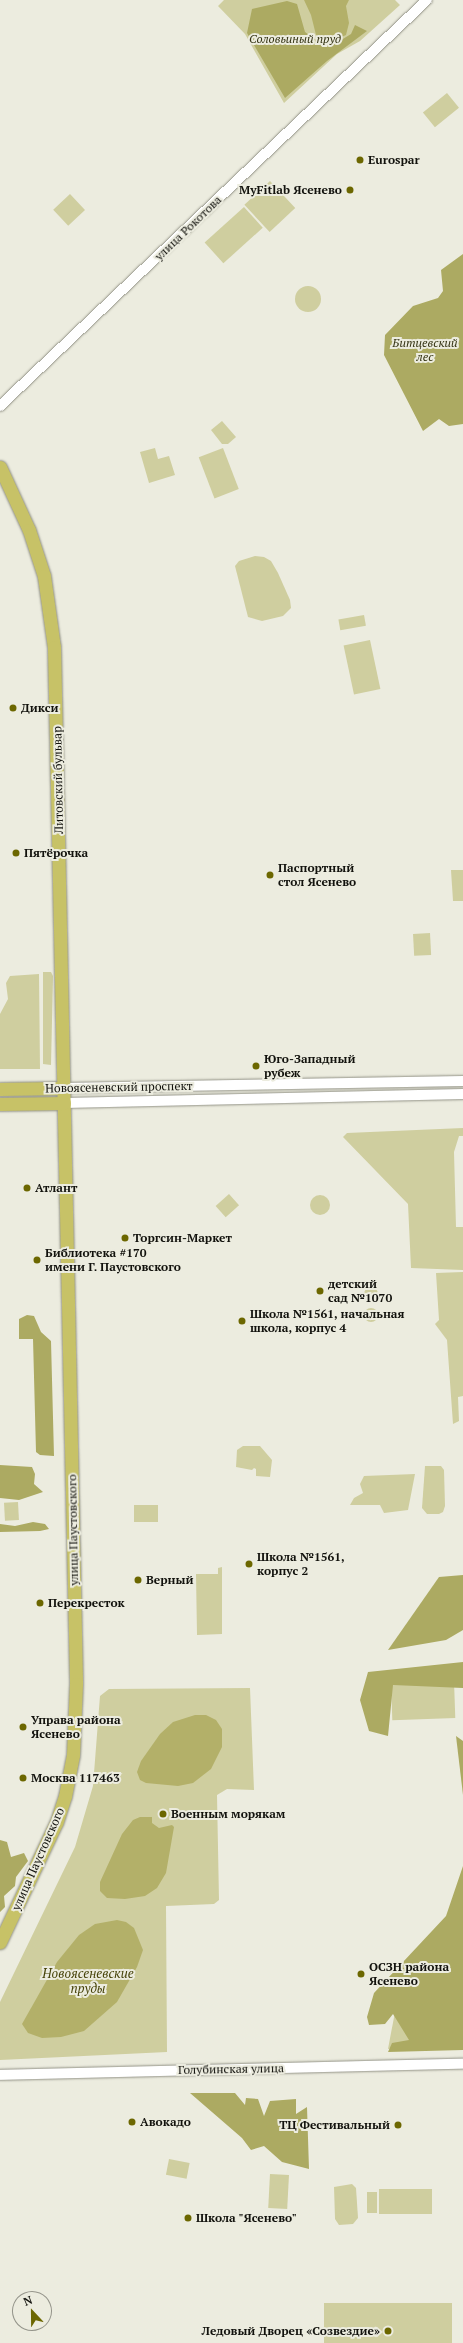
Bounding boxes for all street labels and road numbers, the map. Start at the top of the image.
street label: улица Рокотова [152,193,224,263]
street label: Литовский бульвар [50,726,66,834]
street label: Новоясеневский проспект [45,1079,193,1095]
street label: улица Паустовского [65,1474,81,1586]
street label: улица Паустовского [9,1805,67,1913]
street label: Голубинская улица [178,2061,284,2077]

